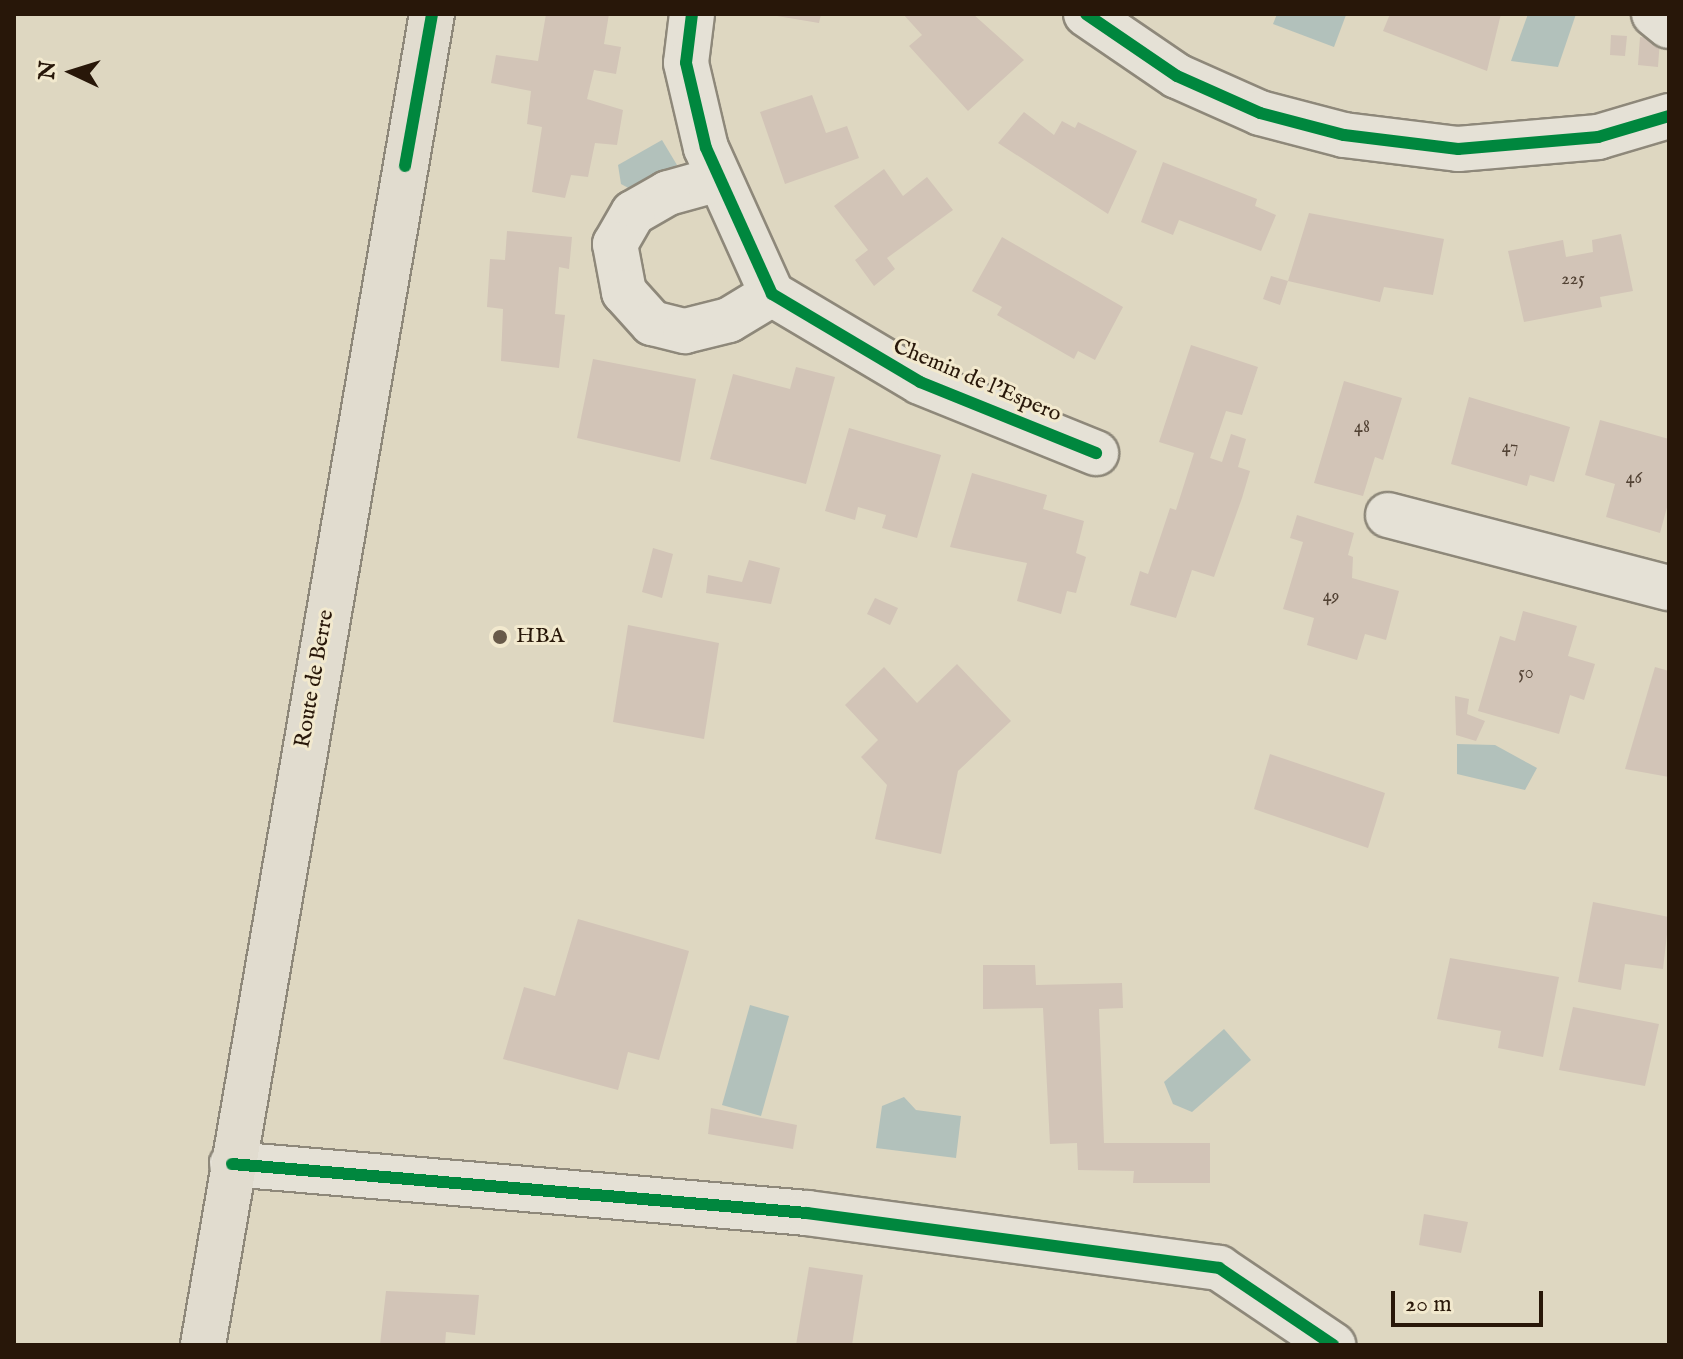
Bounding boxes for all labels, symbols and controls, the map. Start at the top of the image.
north arrow [32,32,112,112]
text: N [33,60,63,81]
house number: 225 [1561,269,1585,291]
street label: Chemin de l'Espero [889,334,1065,428]
house number: 48 [1354,417,1370,439]
house number: 47 [1502,437,1518,459]
house number: 46 [1626,468,1642,490]
house number: 49 [1323,586,1339,608]
street label: Route de Berre [290,608,340,750]
place label: HBA [516,624,564,650]
marker: HBA [491,628,509,646]
house number: 50 [1518,663,1534,685]
scale bar [1395,1275,1547,1325]
text: 20 m [1405,1289,1452,1320]

